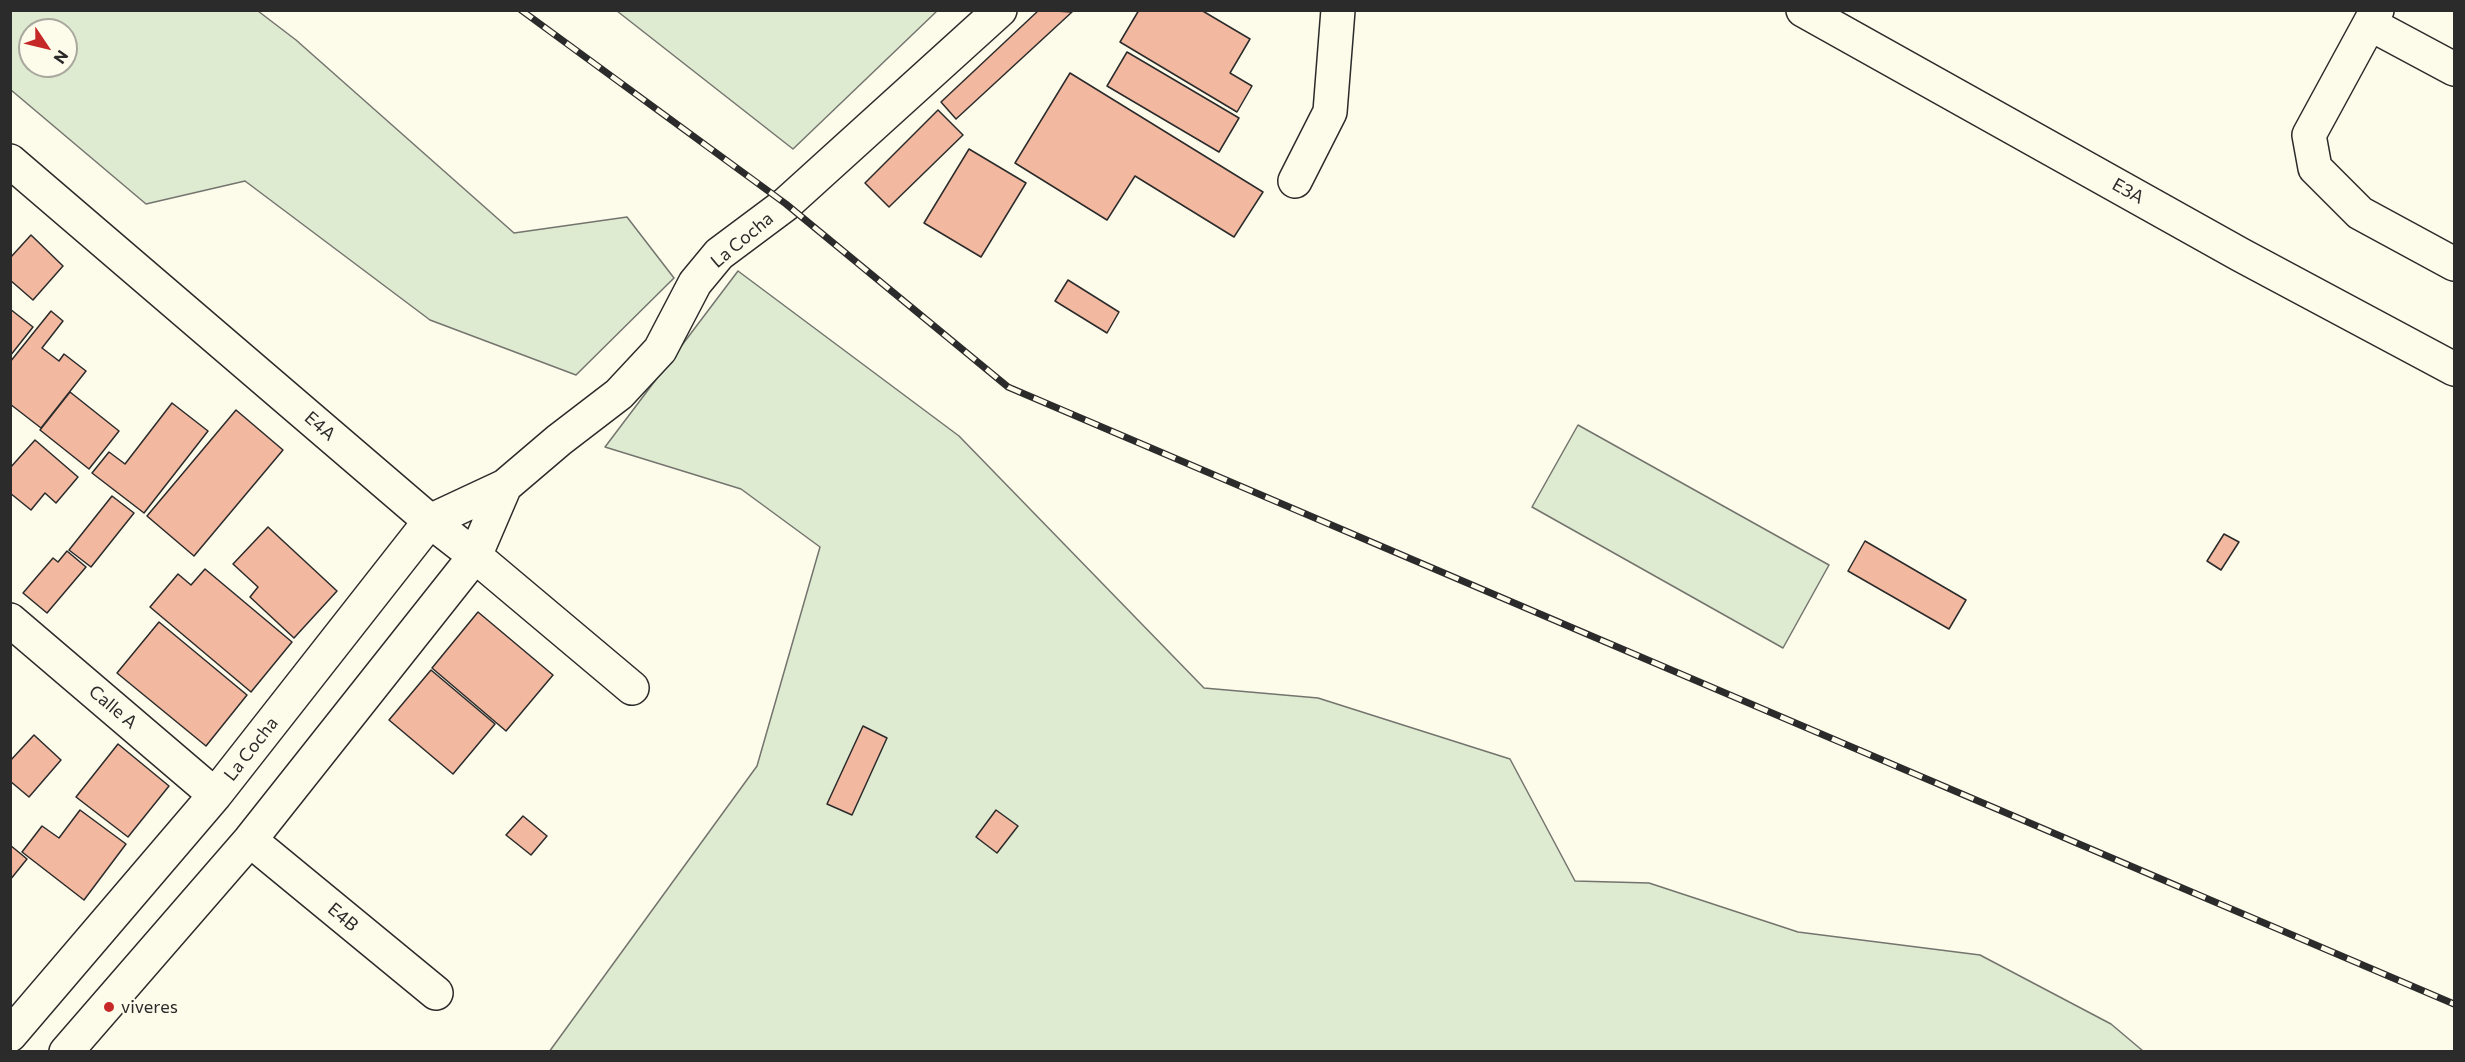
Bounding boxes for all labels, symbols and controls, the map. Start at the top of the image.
north arrow [18,18,78,78]
text: N [50,47,73,68]
street label: E3A [2108,174,2148,208]
street label: La Cocha [706,208,778,272]
street label: E4A [300,407,340,445]
street label: Calle A [85,681,141,733]
street label: La Cocha [219,713,283,785]
street label: E4B [323,898,363,936]
place label: viveres [121,996,178,1018]
marker: viveres [102,1000,116,1014]

